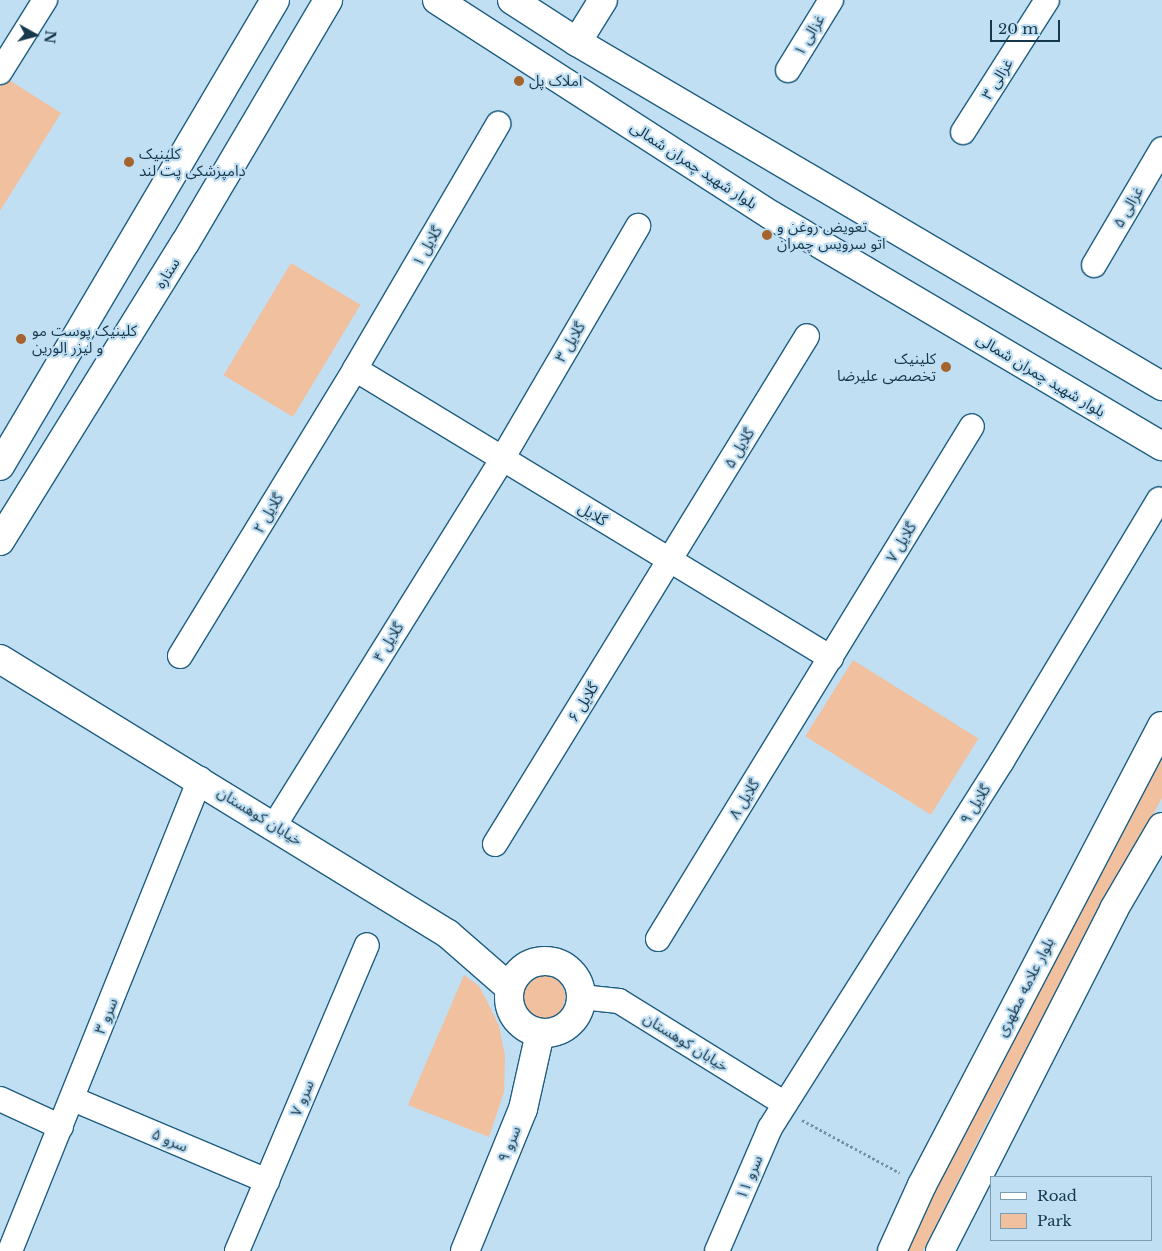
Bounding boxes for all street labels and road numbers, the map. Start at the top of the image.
street label: غزالی ۱ [790,11,828,59]
street label: غزالی ۳ [978,55,1016,103]
street label: بلوار شهید چمران شمالی [627,117,761,213]
street label: غزالی ۵ [1109,183,1147,231]
street label: گلایل ۱ [408,223,446,269]
street label: ستاره [151,254,183,292]
street label: گلایل ۳ [551,319,589,365]
street label: بلوار شهید چمران شمالی [973,329,1109,421]
street label: گلایل ۵ [720,425,758,471]
street label: گلایل ۲ [249,490,287,536]
street label: گلایل [575,498,611,530]
street label: گلایل ۷ [882,519,920,565]
street label: گلایل ۴ [369,619,407,665]
street label: گلایل ۶ [564,679,602,725]
street label: گلایل ۸ [725,776,763,822]
street label: گلایل ۹ [956,781,994,827]
street label: خیابان کوهستان [214,783,306,849]
street label: بلوار علامه مطهری [992,935,1058,1039]
street label: سرو ۳ [91,995,121,1037]
street label: خیابان کوهستان [640,1009,732,1075]
street label: سرو ۷ [286,1077,318,1119]
street label: سرو ۹ [494,1123,524,1165]
street label: سرو ۵ [149,1124,191,1156]
street label: سرو ۱۱ [732,1152,766,1202]

